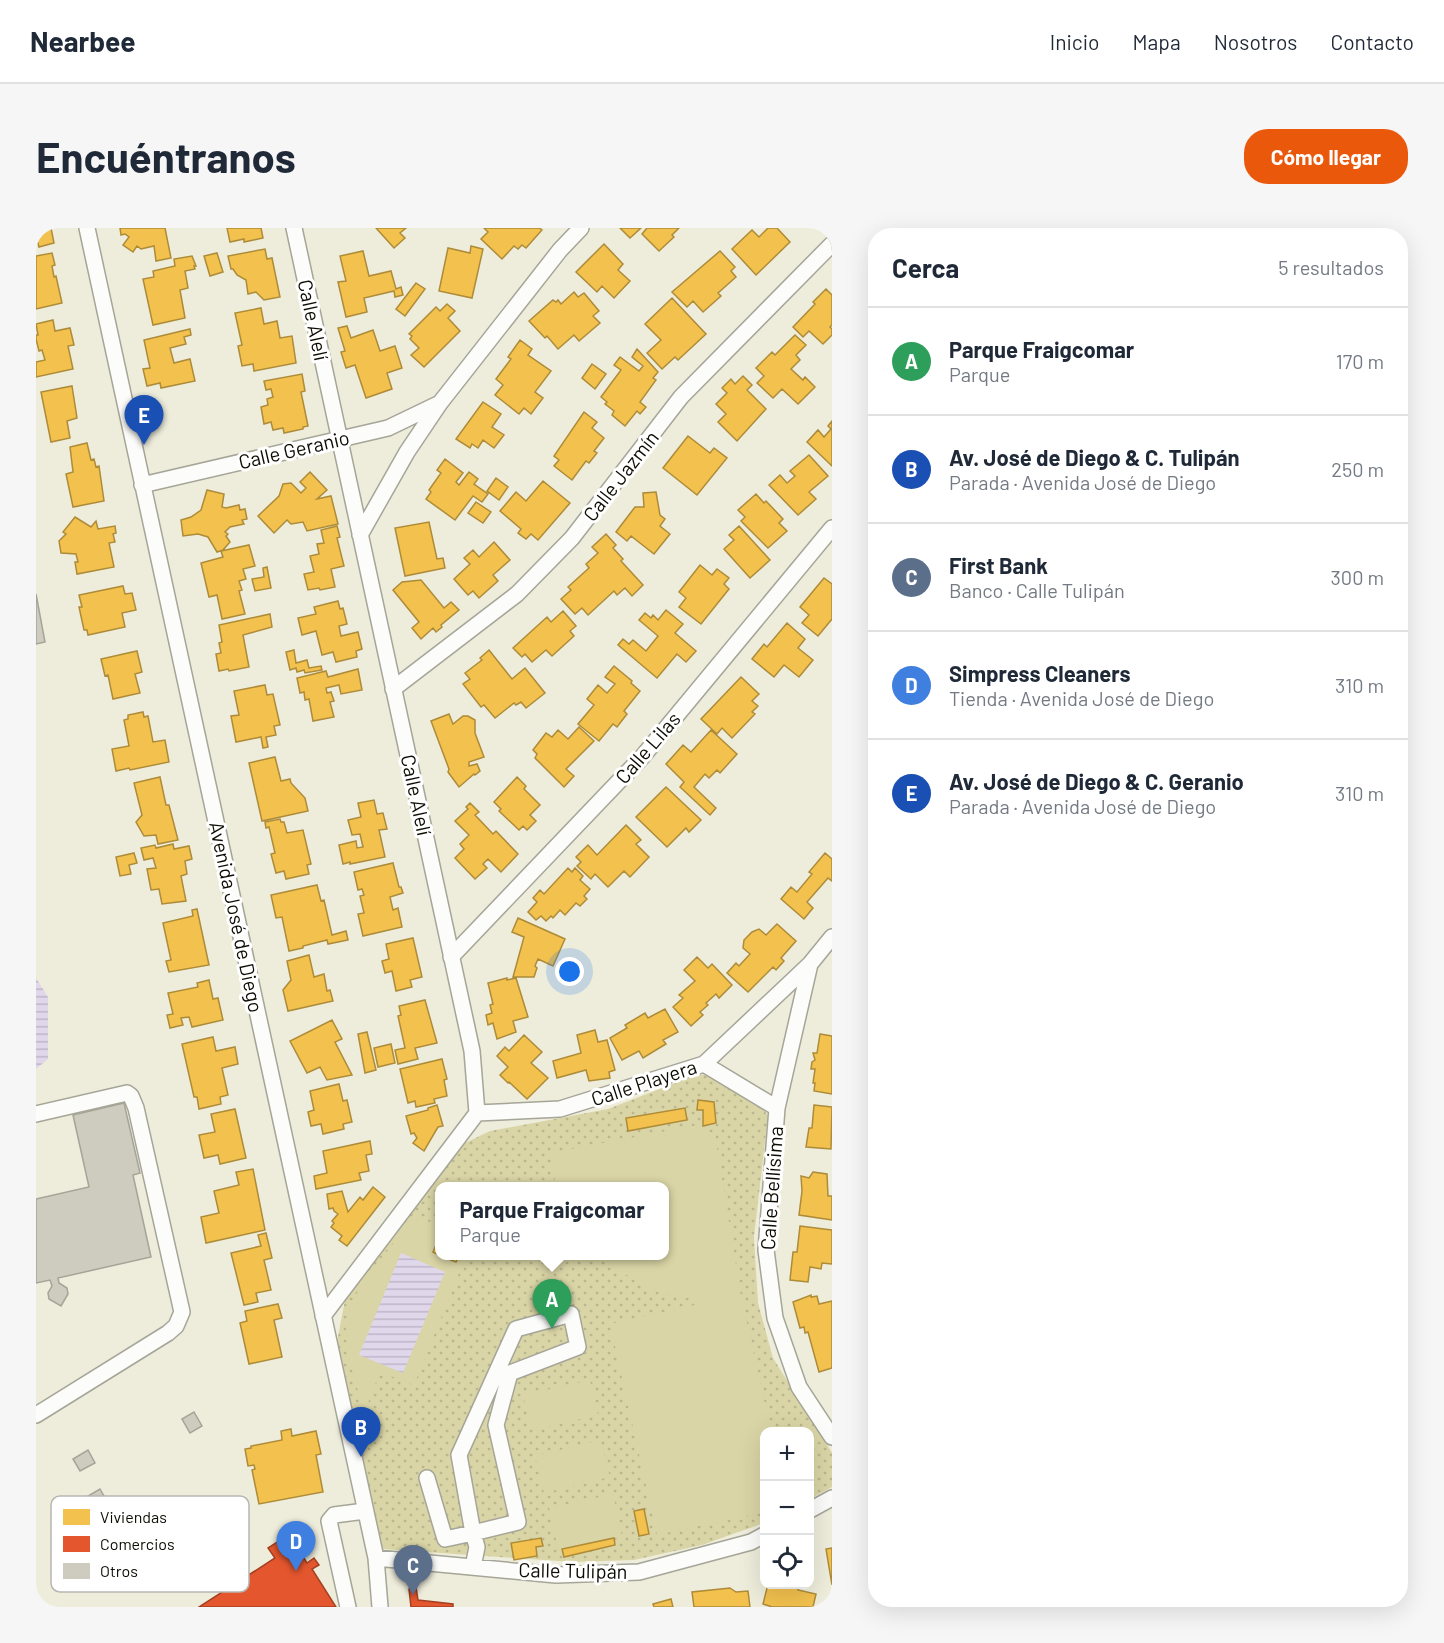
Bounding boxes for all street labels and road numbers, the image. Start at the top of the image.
street label: Calle Alelí [294,277,334,363]
street label: Calle Geranio [236,425,352,473]
street label: Calle Jazmín [577,425,663,525]
street label: Calle Lilas [610,707,685,788]
street label: Calle Alelí [397,752,437,838]
street label: Avenida José de Diego [205,819,269,1014]
street label: Calle Playera [588,1054,700,1110]
street label: Calle Bellísima [755,1125,787,1251]
street label: Calle Tulipán [518,1557,628,1583]

